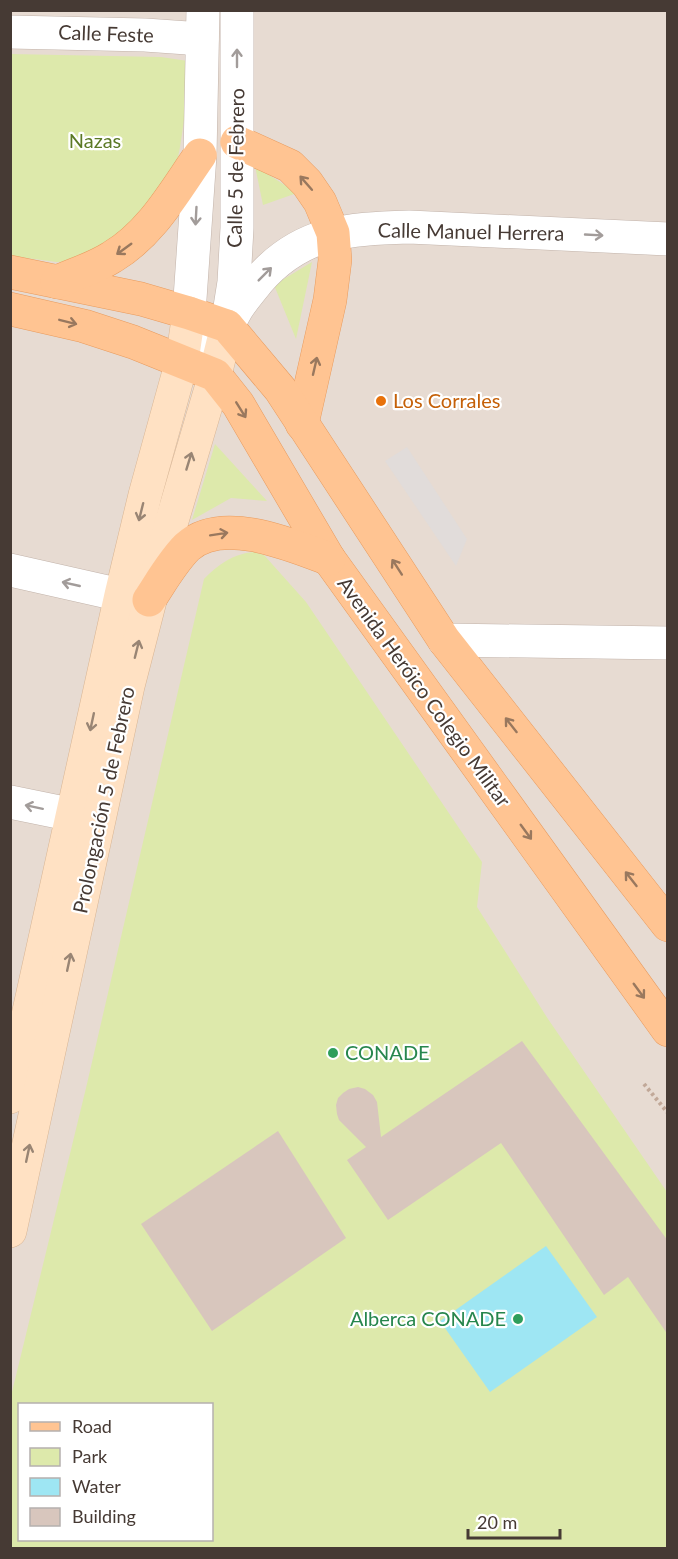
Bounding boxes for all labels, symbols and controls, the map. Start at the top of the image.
street label: Calle Feste [58,19,154,47]
one-way arrow [231,48,242,68]
street label: Calle 5 de Febrero [222,88,248,248]
park label: Nazas [69,128,121,152]
one-way arrow [299,175,313,191]
one-way arrow [190,205,201,225]
street label: Calle Manuel Herrera [378,217,565,245]
one-way arrow [584,229,604,240]
one-way arrow [116,243,133,255]
one-way arrow [258,267,273,282]
one-way arrow [58,317,77,329]
one-way arrow [310,357,322,376]
place label: Los Corrales [393,388,500,412]
marker: Los Corrales [374,394,388,408]
one-way arrow [235,401,248,418]
one-way arrow [184,452,195,471]
one-way arrow [135,502,147,521]
one-way arrow [209,529,229,540]
one-way arrow [390,559,403,576]
street label: Avenida Heróico Colegio Militar [333,572,517,812]
one-way arrow [62,578,81,589]
one-way arrow [132,640,144,659]
street label: Prolongación 5 de Febrero [67,684,139,915]
one-way arrow [85,713,97,732]
one-way arrow [504,717,517,733]
one-way arrow [25,801,44,812]
one-way arrow [519,824,532,840]
one-way arrow [625,871,638,887]
one-way arrow [64,953,75,973]
one-way arrow [633,982,646,998]
place label: CONADE [345,1040,430,1064]
marker: CONADE [326,1046,340,1060]
one-way arrow [22,1144,34,1163]
place label: Alberca CONADE [350,1306,506,1330]
marker: Alberca CONADE [511,1312,525,1326]
legend [18,1403,213,1541]
text: Road [72,1415,112,1437]
text: Park [72,1445,108,1467]
text: Water [72,1475,121,1497]
scale bar [468,1502,560,1540]
text: Building [72,1505,136,1527]
text: 20 m [477,1511,517,1533]

